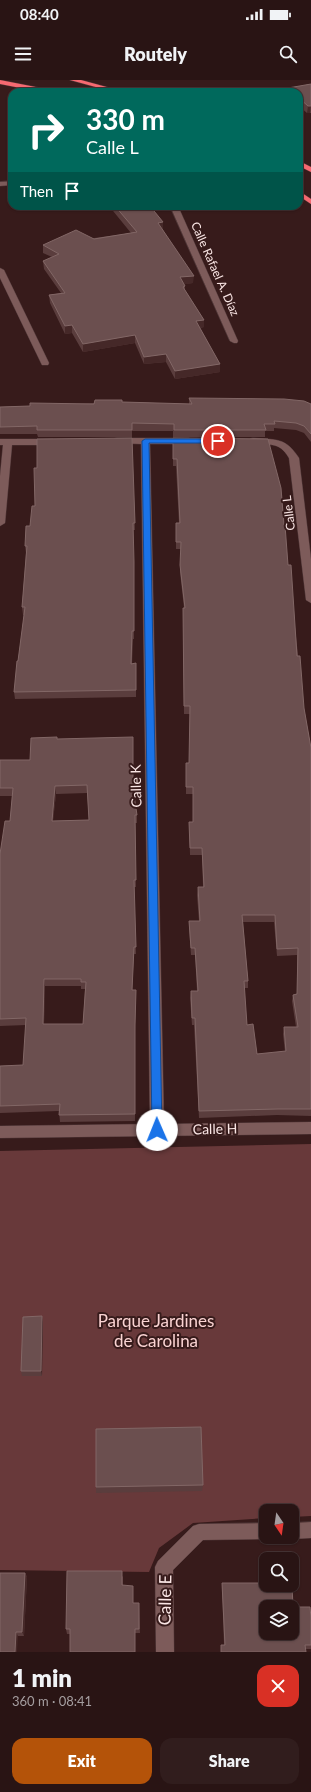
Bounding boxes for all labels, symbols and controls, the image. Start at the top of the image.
text: 08:40 [20,5,59,23]
icon: menu [12,43,34,65]
text: Routely [124,43,187,65]
icon: search [277,43,299,65]
text: 330 m [86,102,165,136]
icon: right [20,104,72,156]
text: Calle L [86,136,139,158]
icon: arrive [61,180,83,202]
text: Then [20,182,53,200]
street label: Calle Rafael A. Díaz [188,219,243,319]
pin [201,424,235,458]
icon: arrive [207,430,229,452]
street label: Calle L [279,495,298,531]
street label: Calle K [127,764,144,808]
position arrow [136,1109,178,1151]
street label: Calle H [193,1120,237,1137]
park label: Parque Jardines de Carolina [98,1310,214,1351]
north arrow [259,1504,299,1544]
map controls [259,1504,299,1640]
button: search [259,1552,299,1592]
street label: Calle E [154,1574,175,1626]
button: layers [259,1600,299,1640]
text: 1 min [12,1663,72,1692]
button: close [257,1665,299,1707]
text: 360 m · 08:41 [12,1693,92,1709]
button: Exit [12,1738,152,1784]
button: Share [160,1738,299,1784]

